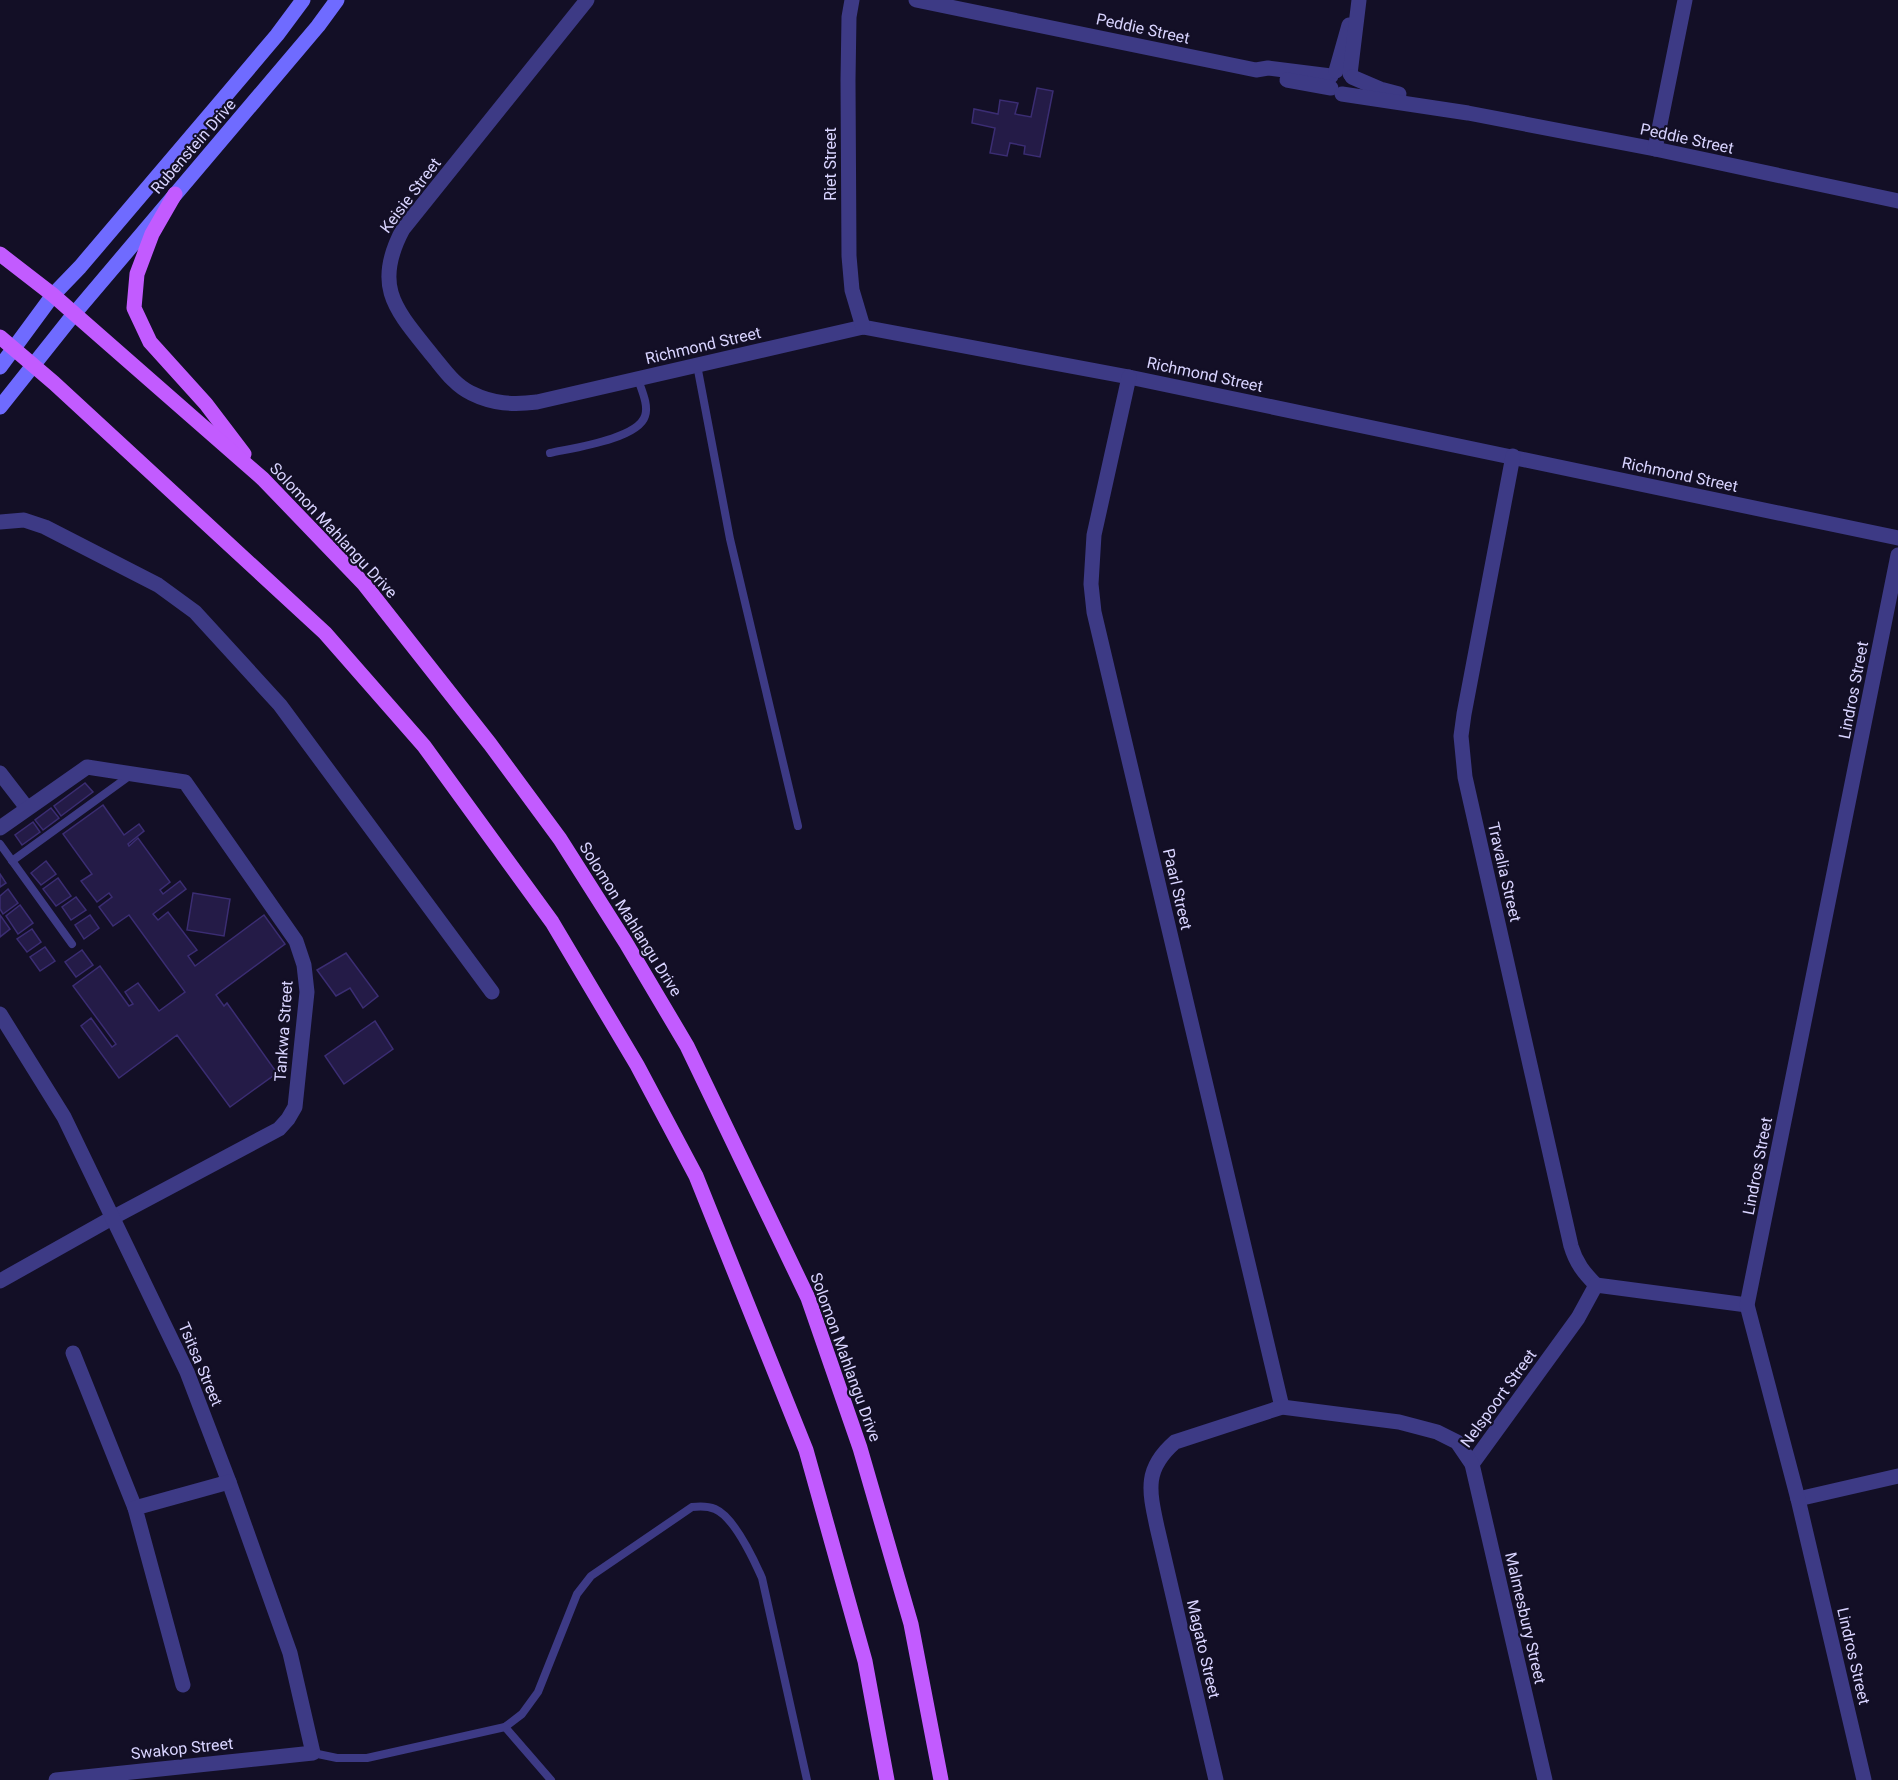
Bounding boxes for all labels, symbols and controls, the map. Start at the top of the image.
street label: Peddie Street [1094,9,1191,48]
street label: Rubenstein Drive [147,95,240,198]
street label: Peddie Street [1638,119,1735,158]
street label: Riet Street [821,127,840,201]
street label: Keisie Street [376,154,445,237]
street label: Richmond Street [643,323,763,368]
street label: Richmond Street [1145,353,1265,396]
street label: Richmond Street [1620,453,1740,496]
street label: Solomon Mahlangu Drive [266,459,401,602]
street label: Lindros Street [1835,640,1872,741]
street label: Travalia Street [1484,820,1525,924]
street label: Solomon Mahlangu Drive [575,839,686,1000]
street label: Paarl Street [1159,847,1196,932]
street label: Tankwa Street [270,980,297,1082]
street label: Lindros Street [1739,1116,1776,1217]
street label: Solomon Mahlangu Drive [806,1270,885,1444]
street label: Tsitsa Street [174,1319,227,1409]
street label: Nelspoort Street [1456,1346,1540,1451]
street label: Malmesbury Street [1501,1550,1550,1686]
street label: Magato Street [1183,1598,1224,1700]
street label: Lindros Street [1833,1606,1874,1707]
street label: Swakop Street [130,1734,234,1763]

